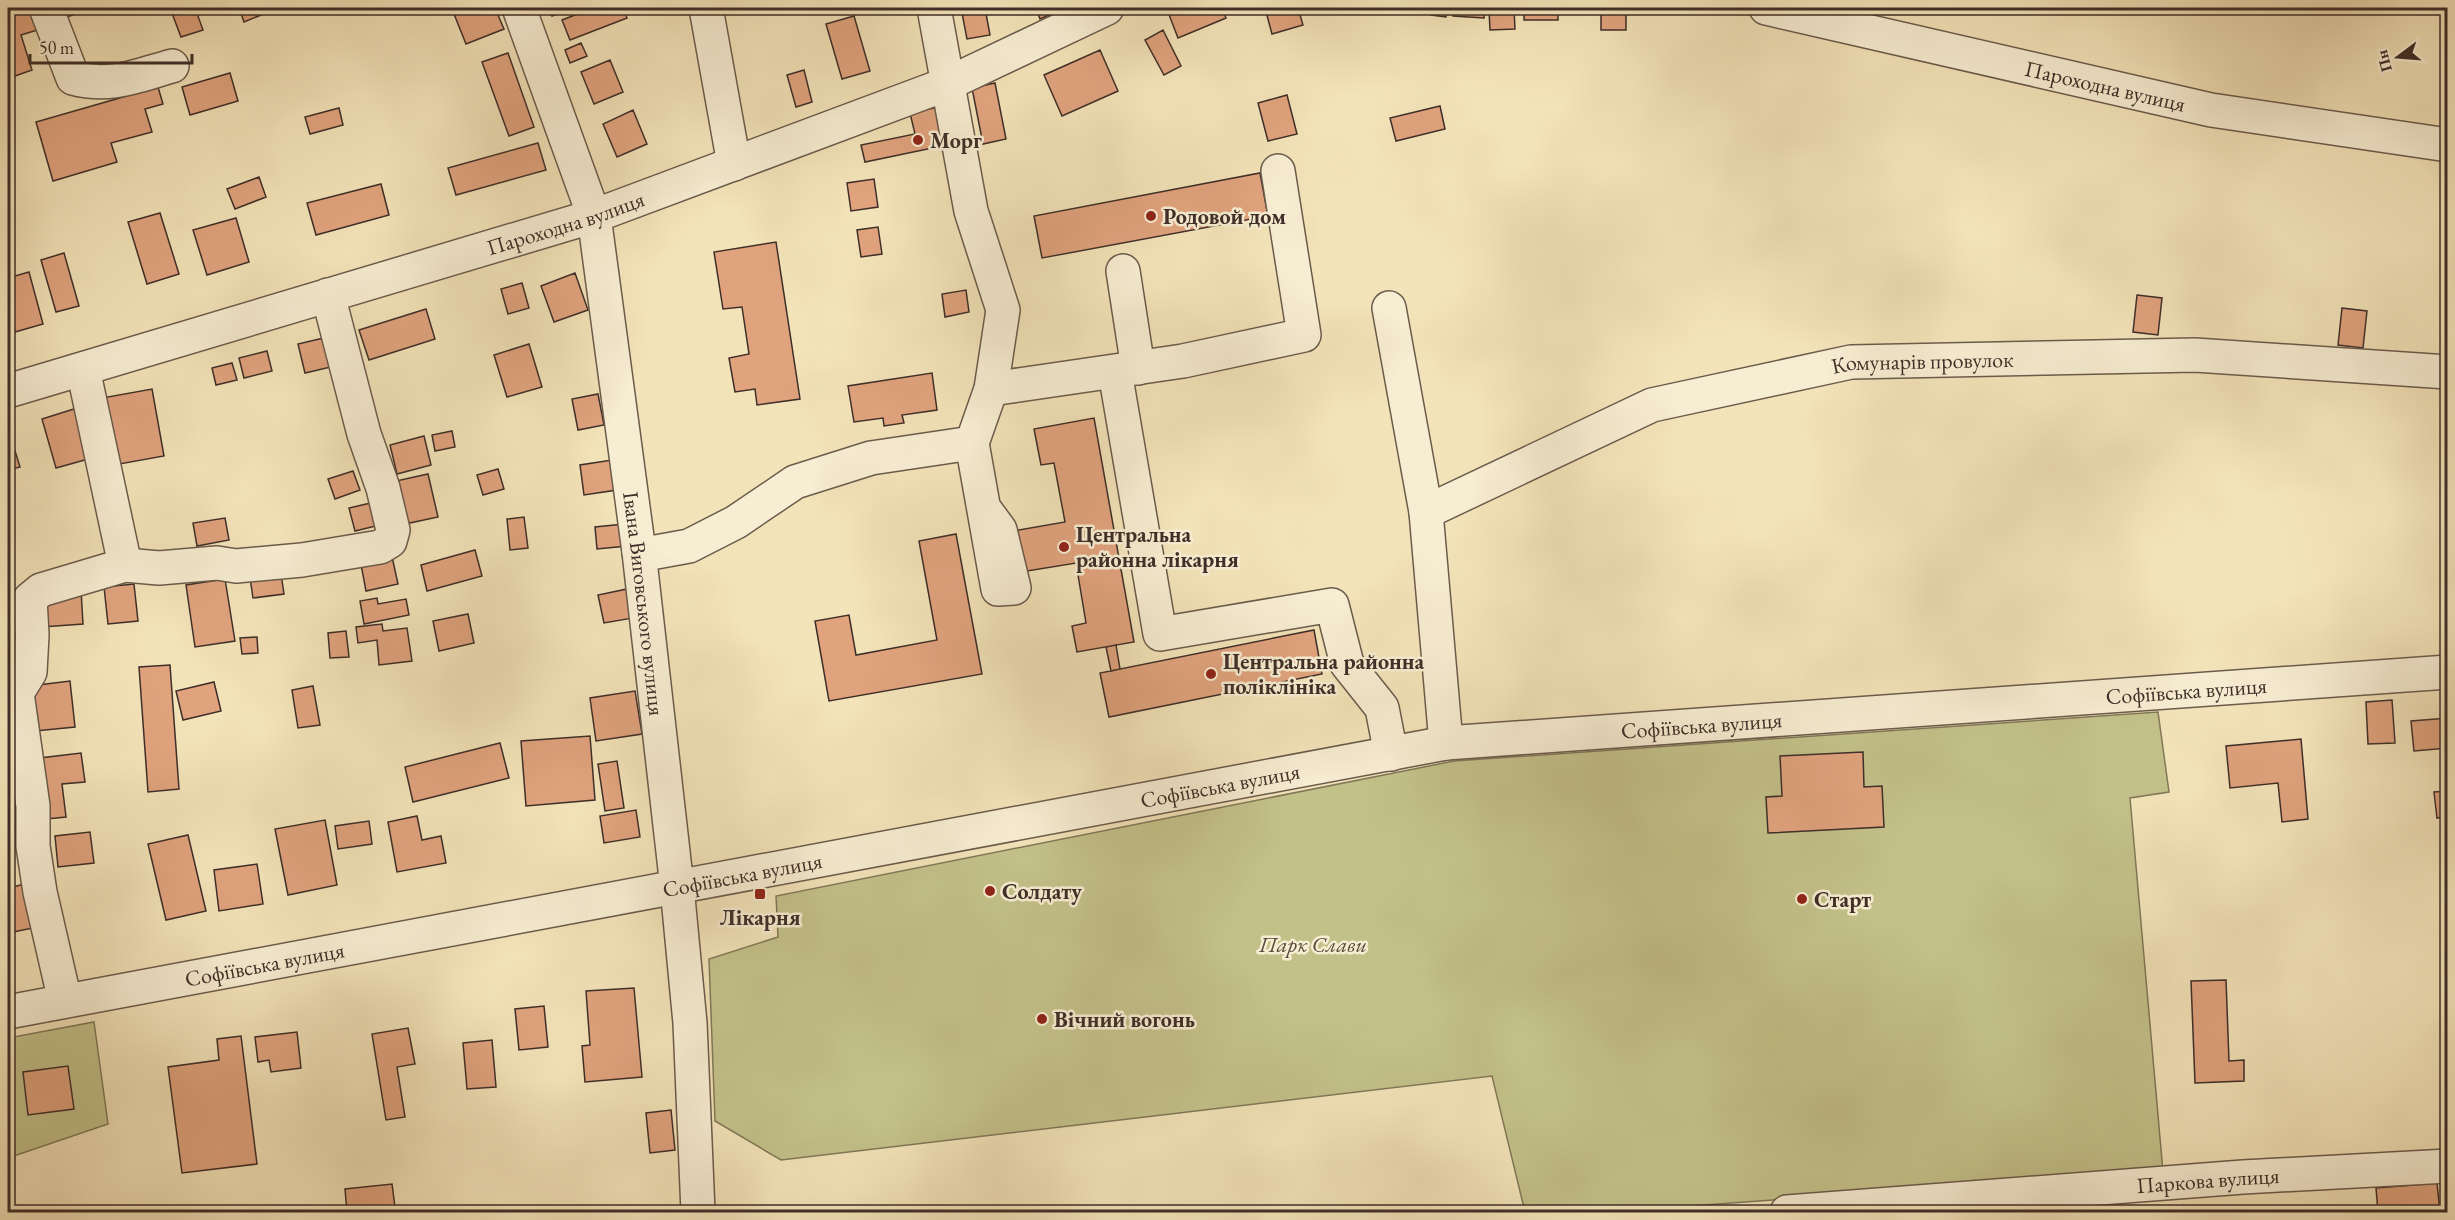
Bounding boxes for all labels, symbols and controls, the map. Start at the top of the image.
scale bar [30,27,192,65]
north arrow [2368,27,2428,87]
text: 50 m [39,36,74,59]
text: Пн [2371,48,2397,74]
street label: Пароходна вулиця [2022,54,2188,119]
place label: Морг [930,126,982,155]
marker: Морг [911,133,925,147]
street label: Пароходна вулиця [483,184,648,262]
place label: Родовой дом [1163,202,1286,231]
marker: Родовой дом [1144,209,1158,223]
street label: Комунарів провулок [1829,345,2014,381]
street label: Івана Виговського вулиця [616,490,671,717]
place label: Центральна районна лікарня [1076,520,1239,574]
marker: Центральна районна лікарня [1057,540,1071,554]
place label: Центральна районна поліклініка [1223,647,1425,701]
marker: Центральна районна поліклініка [1204,667,1218,681]
street label: Софіївська вулиця [2105,671,2268,711]
street label: Софіївська вулиця [1620,705,1783,746]
street label: Софіївська вулиця [1138,757,1302,815]
street label: Софіївська вулиця [660,846,825,904]
place label: Солдату [1002,877,1082,906]
marker: Солдату [983,884,997,898]
place label: Старт [1814,885,1871,914]
marker: Лікарня [753,887,767,901]
marker: Старт [1795,892,1809,906]
place label: Лікарня [720,903,801,932]
park label: Парк Слави [1258,930,1367,959]
street label: Софіївська вулиця [183,935,347,994]
place label: Вічний вогонь [1054,1005,1195,1034]
marker: Вічний вогонь [1035,1012,1049,1026]
street label: Паркова вулиця [2135,1161,2280,1200]

